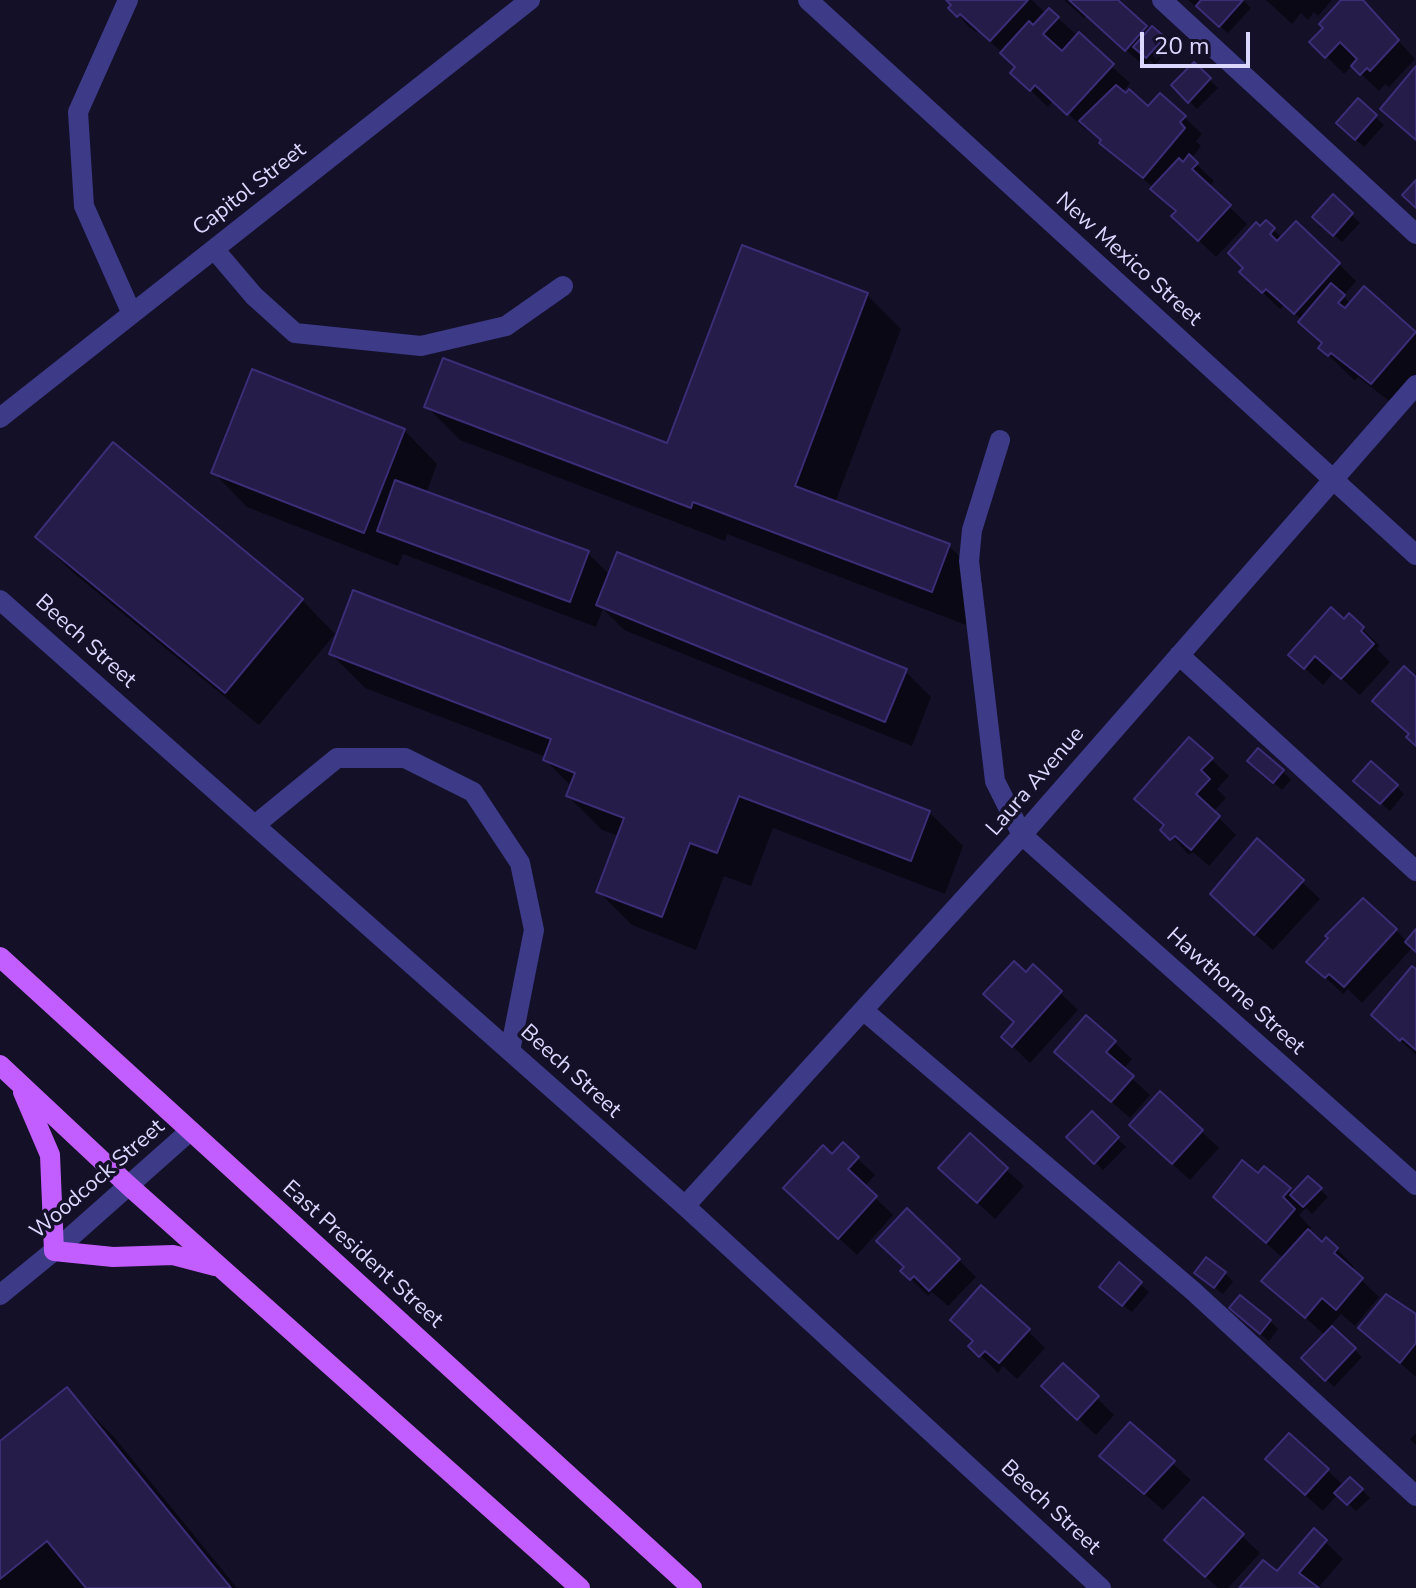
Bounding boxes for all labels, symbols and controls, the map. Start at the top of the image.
scale bar [1144,16,1254,66]
text: 20 m [1154,30,1210,62]
street label: Capitol Street [188,138,312,242]
street label: New Mexico Street [1050,188,1206,332]
street label: Beech Street [29,590,141,694]
street label: Laura Avenue [981,722,1091,842]
street label: Hawthorne Street [1160,923,1310,1061]
street label: Beech Street [514,1020,626,1124]
street label: Woodcock Street [25,1115,171,1245]
street label: East President Street [276,1176,448,1334]
street label: Beech Street [995,1455,1105,1561]

